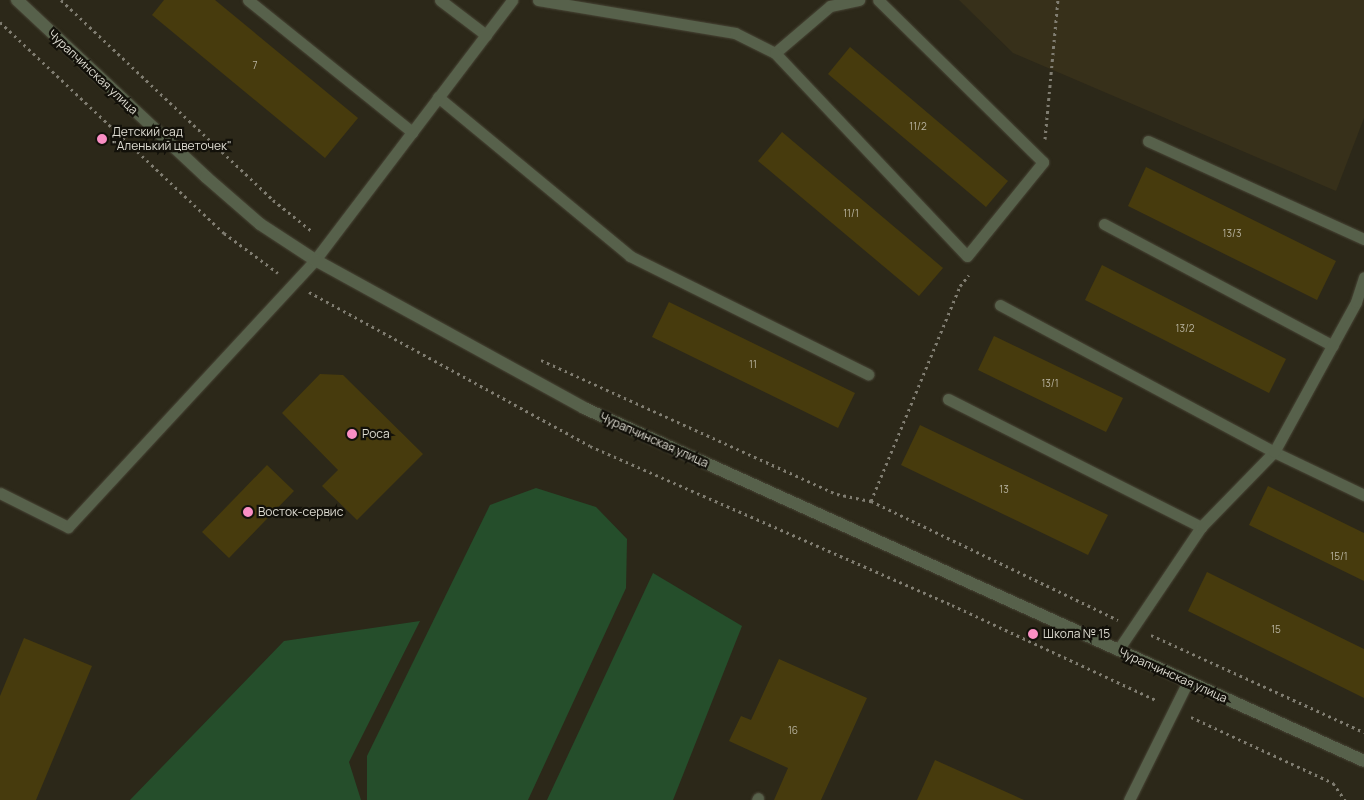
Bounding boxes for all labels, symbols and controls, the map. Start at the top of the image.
street label: Чурапчинская улица [45,27,141,117]
house number: 7 [252,60,258,72]
house number: 11/2 [909,121,927,133]
place label: Детский сад "Аленький цветочек" [112,125,232,153]
marker: Детский сад "Аленький цветочек" [96,133,108,145]
house number: 11/1 [843,208,859,220]
house number: 13/3 [1223,228,1241,240]
house number: 13/2 [1175,323,1195,335]
house number: 11 [749,359,757,371]
house number: 13/1 [1041,378,1059,390]
street label: Чурапчинская улица [597,410,711,470]
place label: Роса [362,427,390,441]
marker: Роса [346,428,358,440]
house number: 13 [999,484,1009,496]
place label: Восток-сервис [258,505,343,519]
marker: Восток-сервис [242,506,254,518]
house number: 15/1 [1330,551,1348,563]
house number: 15 [1271,624,1281,636]
place label: Школа № 15 [1043,627,1110,641]
marker: Школа № 15 [1027,628,1039,640]
street label: Чурапчинская улица [1116,645,1230,705]
house number: 16 [788,725,798,737]

